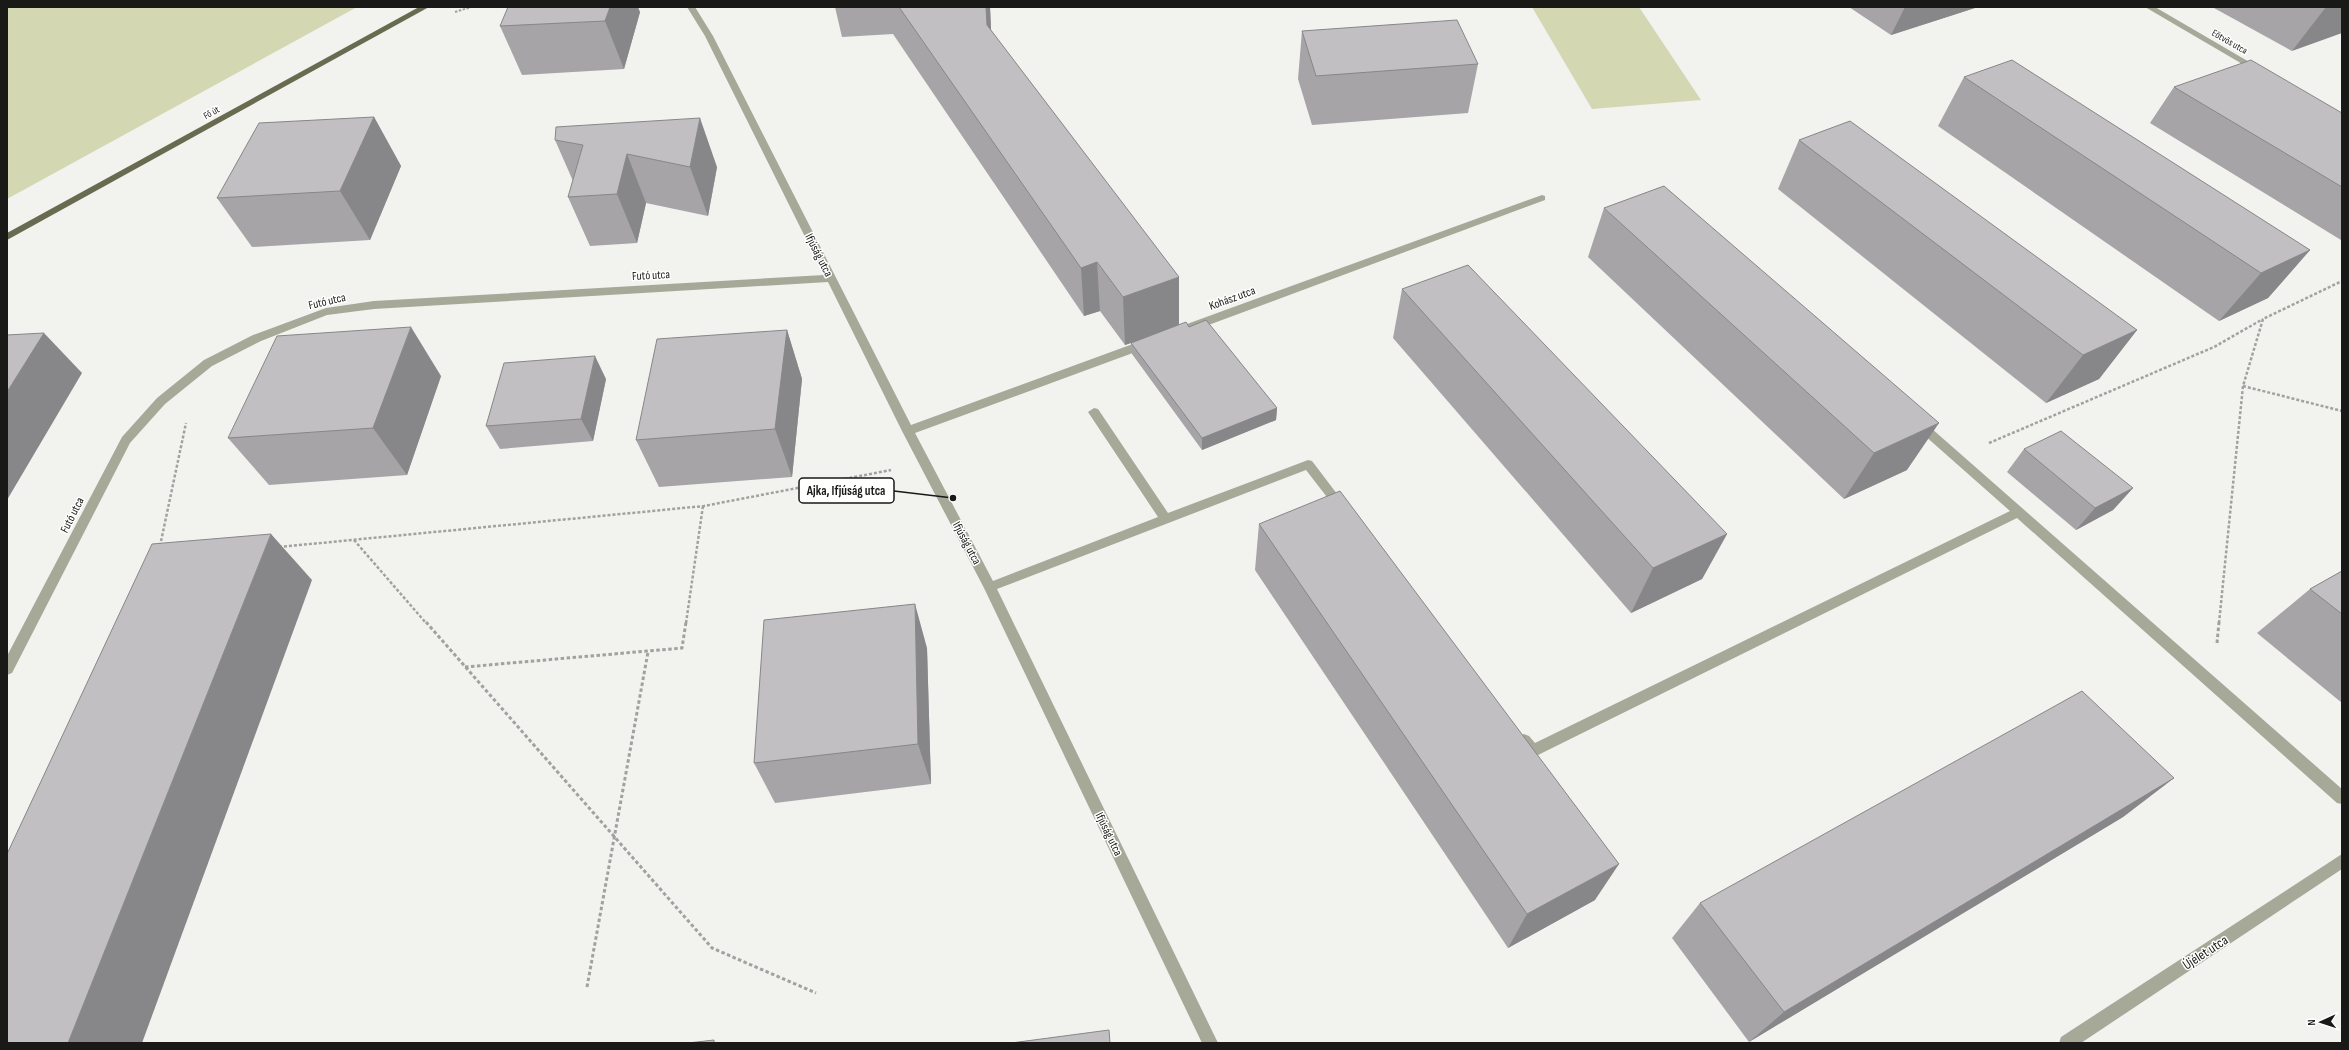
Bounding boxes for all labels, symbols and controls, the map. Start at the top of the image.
street label: Eötvös utca [2209,27,2250,57]
street label: Fő út [201,104,222,122]
street label: Ifjúság utca [801,231,836,280]
street label: Futó utca [632,267,671,284]
street label: Kohász utca [1207,283,1258,314]
street label: Futó utca [307,290,348,313]
callout: Ajka, Ifjúság utca [799,478,894,503]
text: Ajka, Ifjúság utca [806,483,885,499]
street label: Futó utca [57,495,88,535]
street label: Ifjúság utca [949,519,984,568]
street label: Ifjúság utca [1092,810,1126,859]
street label: Újélet utca [2179,932,2231,973]
north arrow [2301,1002,2341,1042]
text: N [2305,1019,2318,1026]

